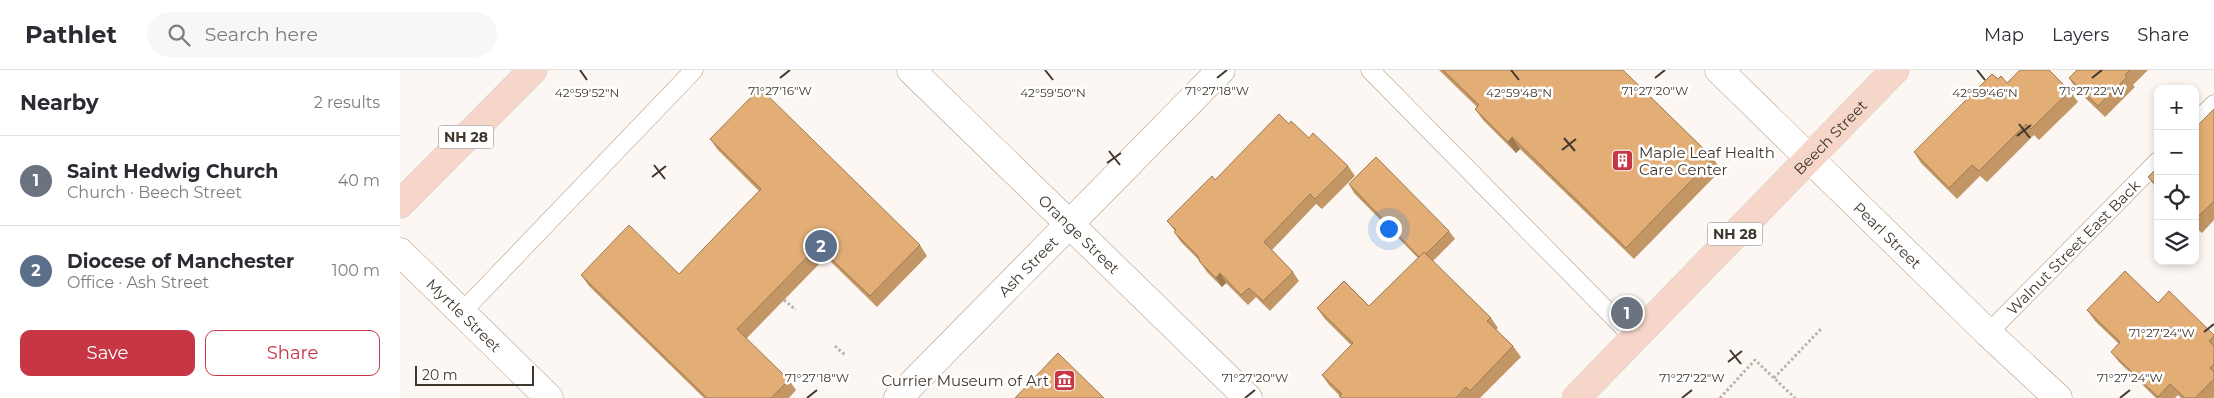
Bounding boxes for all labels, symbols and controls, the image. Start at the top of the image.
search box [147,12,497,57]
text: Pathlet [25,20,117,49]
icon: search [165,21,193,49]
text: Search here [205,23,318,46]
text: Map [1984,24,2024,46]
text: Layers [2052,24,2109,46]
text: Share [2137,24,2189,46]
text: 71°27'16"W [748,83,812,98]
text: 71°27'18"W [1185,83,1249,98]
text: 71°27'20"W [1622,83,1688,98]
text: 71°27'22"W [2059,83,2125,98]
text: 42°59'52"N [555,85,619,100]
text: 42°59'50"N [1020,85,1086,100]
text: 42°59'48"N [1486,85,1552,100]
text: 42°59'46"N [1952,85,2018,100]
map controls [2154,85,2199,265]
button: + [2154,85,2199,130]
text: Nearby [20,90,99,115]
text: 2 results [314,93,380,112]
street label: Beech Street [1789,96,1870,179]
road number: NH 28 [438,126,494,148]
button: − [2154,130,2199,175]
place label: Maple Leaf Health Care Center [1639,143,1775,179]
building icon: Maple Leaf Health Care Center [1611,149,1635,173]
text: Saint Hedwig Church [67,160,278,183]
text: 1 [33,171,39,190]
text: 40 m [338,171,380,190]
button: locate [2154,175,2199,220]
street label: Walnut Street East Back [2002,176,2144,318]
text: Church · Beech Street [67,183,242,202]
street label: Orange Street [1035,190,1124,278]
street label: Pearl Street [1850,198,1926,272]
your location [1376,216,1402,242]
button: layers [2154,220,2199,265]
road number: NH 28 [1708,222,1762,245]
pin: 2 [805,227,837,265]
street label: Ash Street [994,232,1062,300]
text: Diocese of Manchester [67,250,294,273]
text: 2 [31,261,41,280]
text: 100 m [332,261,380,280]
text: Office · Ash Street [67,273,209,292]
street label: Myrtle Street [423,274,506,356]
pin: 1 [1611,294,1643,332]
text: 71°27'24"W [2129,325,2195,340]
button: Save [20,330,195,376]
button: Share [205,330,380,376]
scale bar [415,363,534,386]
text: 20 m [422,366,458,384]
museum icon: Currier Museum of Art [1053,368,1077,392]
text: 71°27'18"W [785,370,849,385]
text: 71°27'20"W [1222,370,1288,385]
text: 71°27'22"W [1659,370,1725,385]
text: 71°27'24"W [2097,370,2163,385]
place label: Currier Museum of Art [881,371,1049,390]

